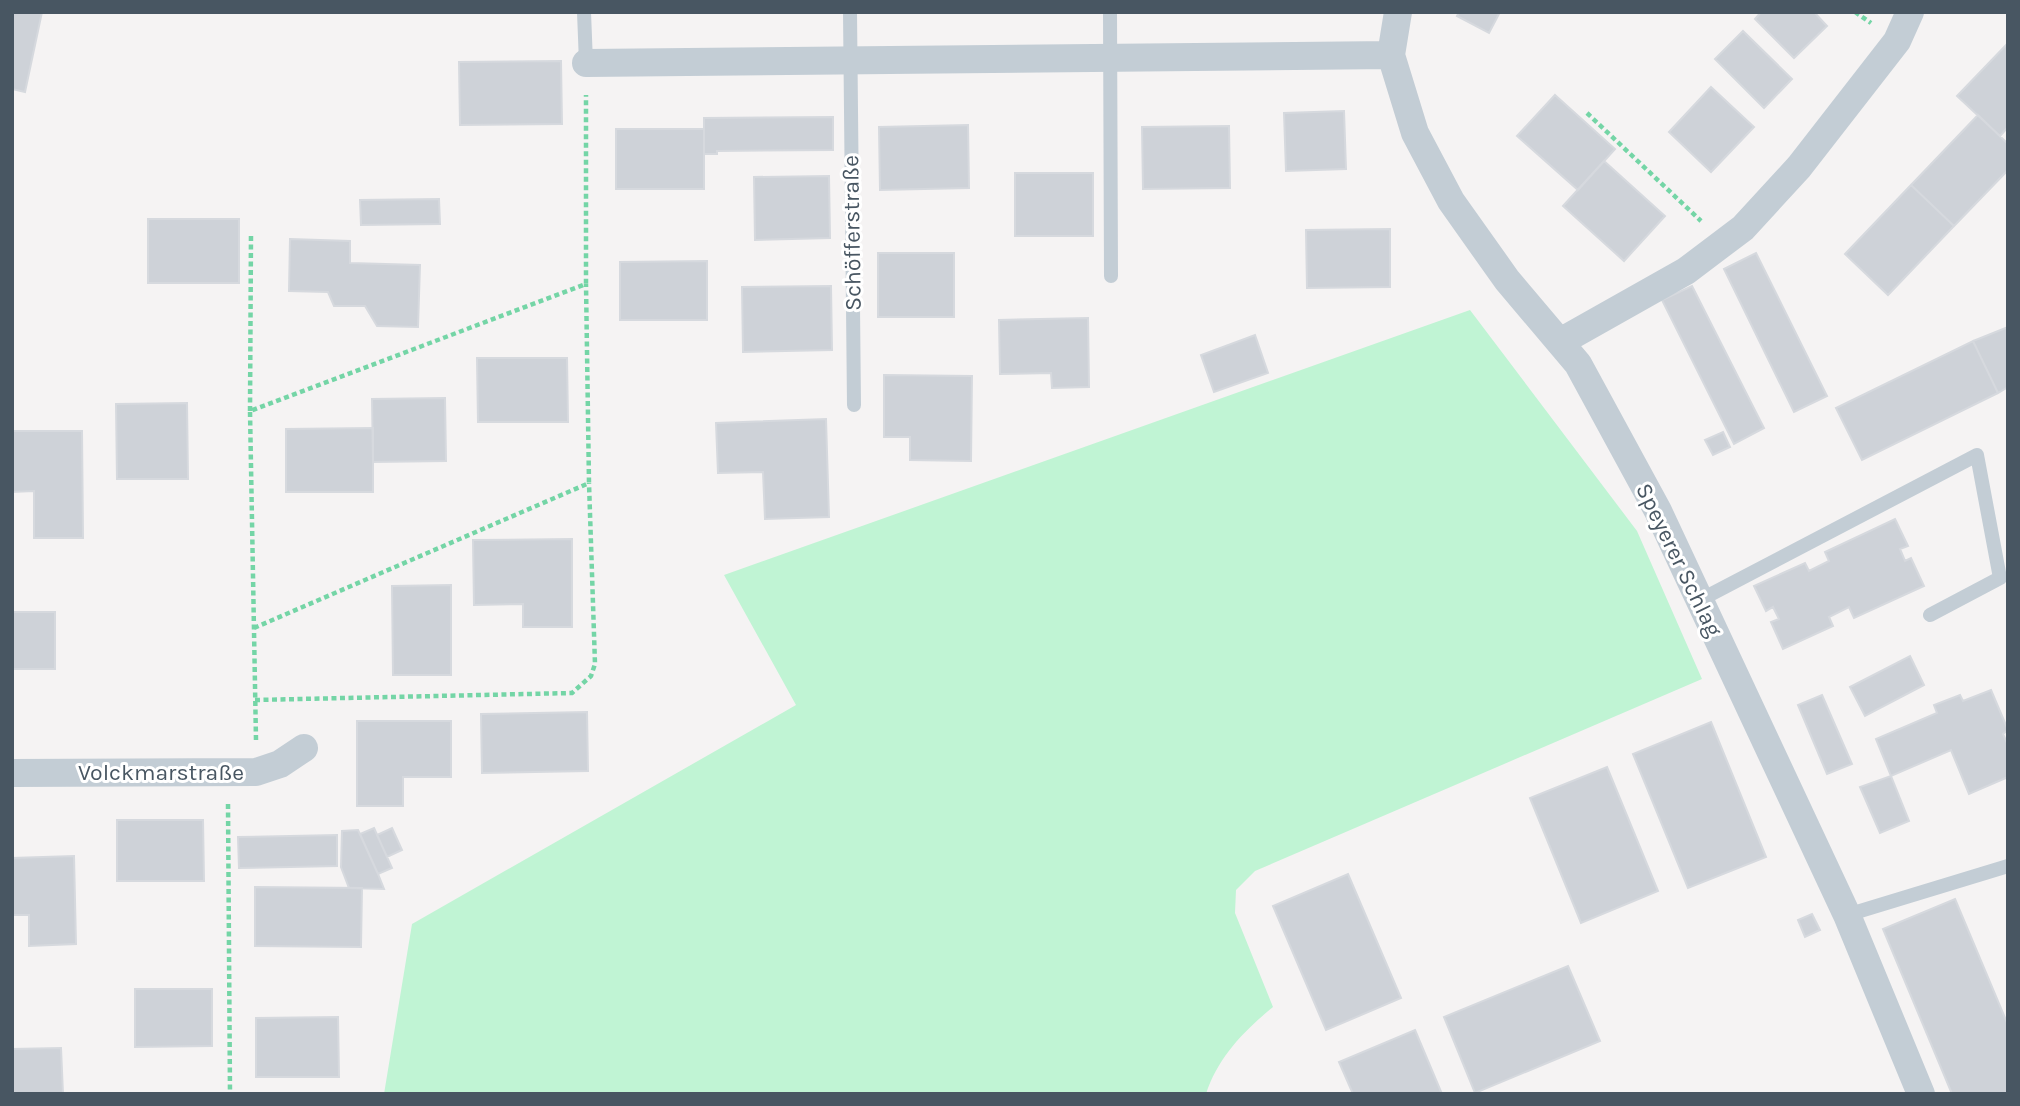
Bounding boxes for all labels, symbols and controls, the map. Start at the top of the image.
street label: Schöfferstraße [837,155,867,311]
street label: Speyerer Schlag [1630,479,1728,641]
street label: Volckmarstraße [78,759,244,786]

